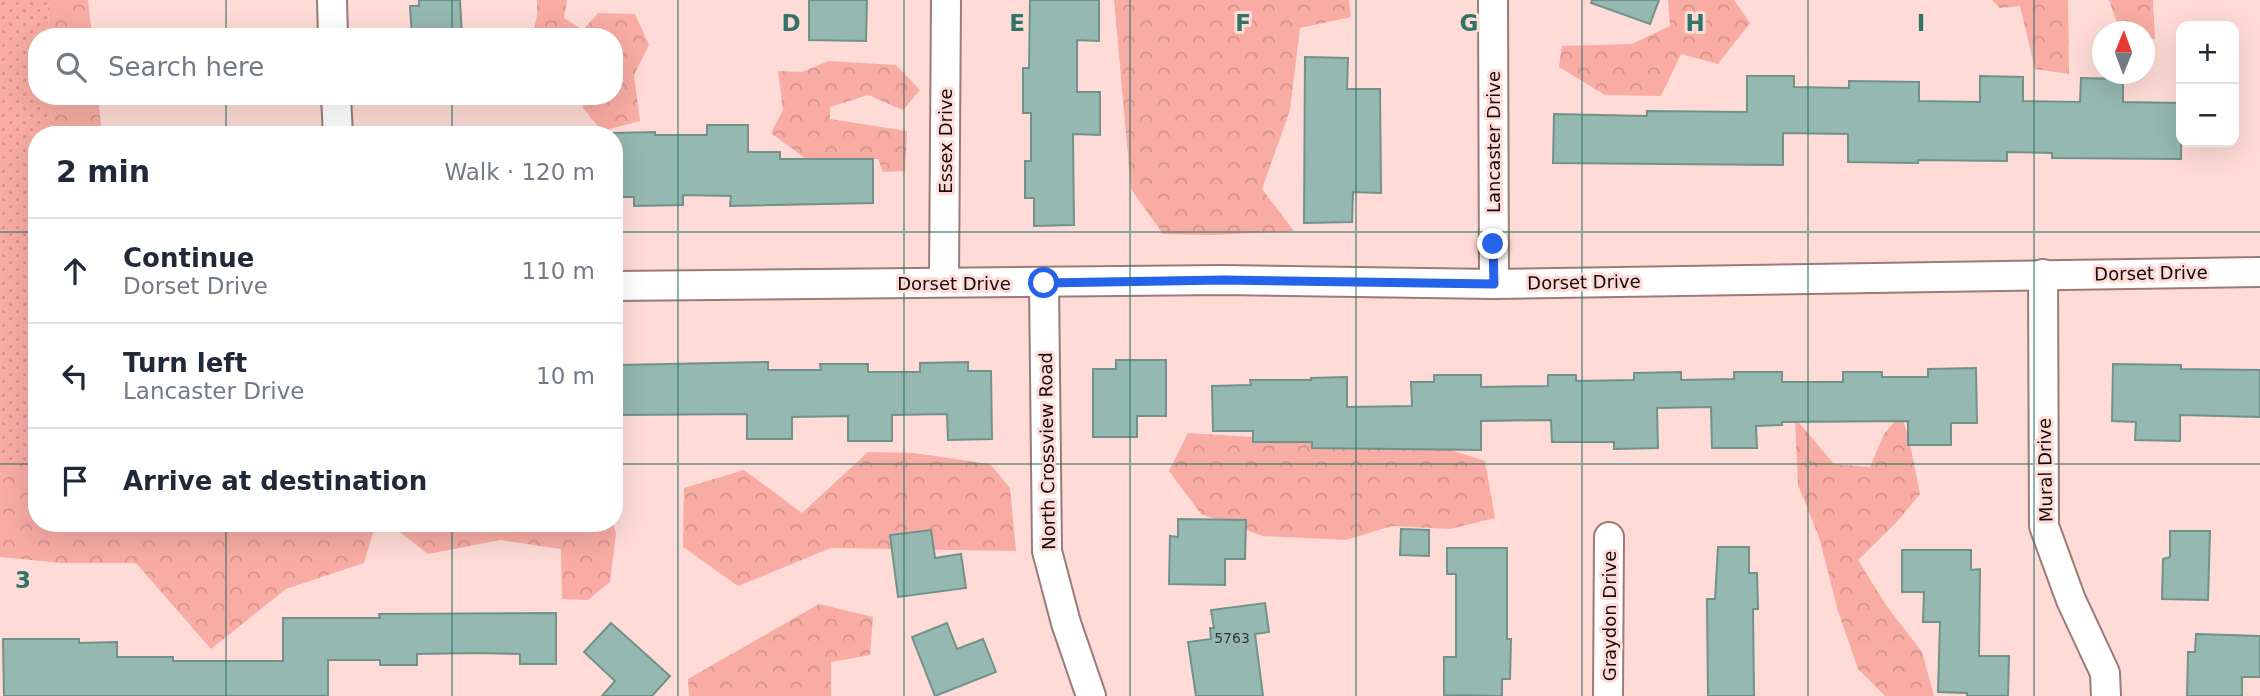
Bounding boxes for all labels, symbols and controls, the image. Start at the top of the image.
text: D [781,10,801,36]
text: E [1009,10,1025,36]
text: F [1235,10,1251,36]
text: G [1460,10,1478,36]
text: H [1685,10,1705,36]
text: I [1917,10,1925,36]
north arrow [2092,21,2155,84]
map controls [2176,21,2239,147]
button: + [2176,21,2239,84]
search box [28,28,623,105]
icon: search [52,48,90,86]
text: Search here [108,52,264,82]
street label: Lancaster Drive [1483,71,1504,213]
button: − [2176,84,2239,147]
street label: Essex Drive [935,88,956,194]
text: 2 min [56,154,150,189]
text: Walk · 120 m [444,159,595,185]
route end [1477,228,1508,259]
text: Continue [123,243,254,273]
icon: ahead [56,252,94,290]
text: 110 m [521,258,595,284]
street label: Dorset Drive [2094,262,2208,284]
route start [1028,267,1059,298]
street label: Dorset Drive [1527,271,1641,293]
text: Dorset Drive [123,273,268,299]
street label: Dorset Drive [897,273,1011,294]
text: Turn left [123,348,247,378]
street label: North Crossview Road [1035,352,1059,550]
icon: left [56,357,94,395]
text: 10 m [536,363,595,389]
text: Lancaster Drive [123,378,304,404]
street label: Mural Drive [2034,418,2056,522]
icon: arrive [56,462,94,500]
text: Arrive at destination [123,466,427,496]
street label: Graydon Drive [1599,551,1620,681]
text: 3 [15,567,31,593]
house number: 5763 [1214,630,1250,646]

